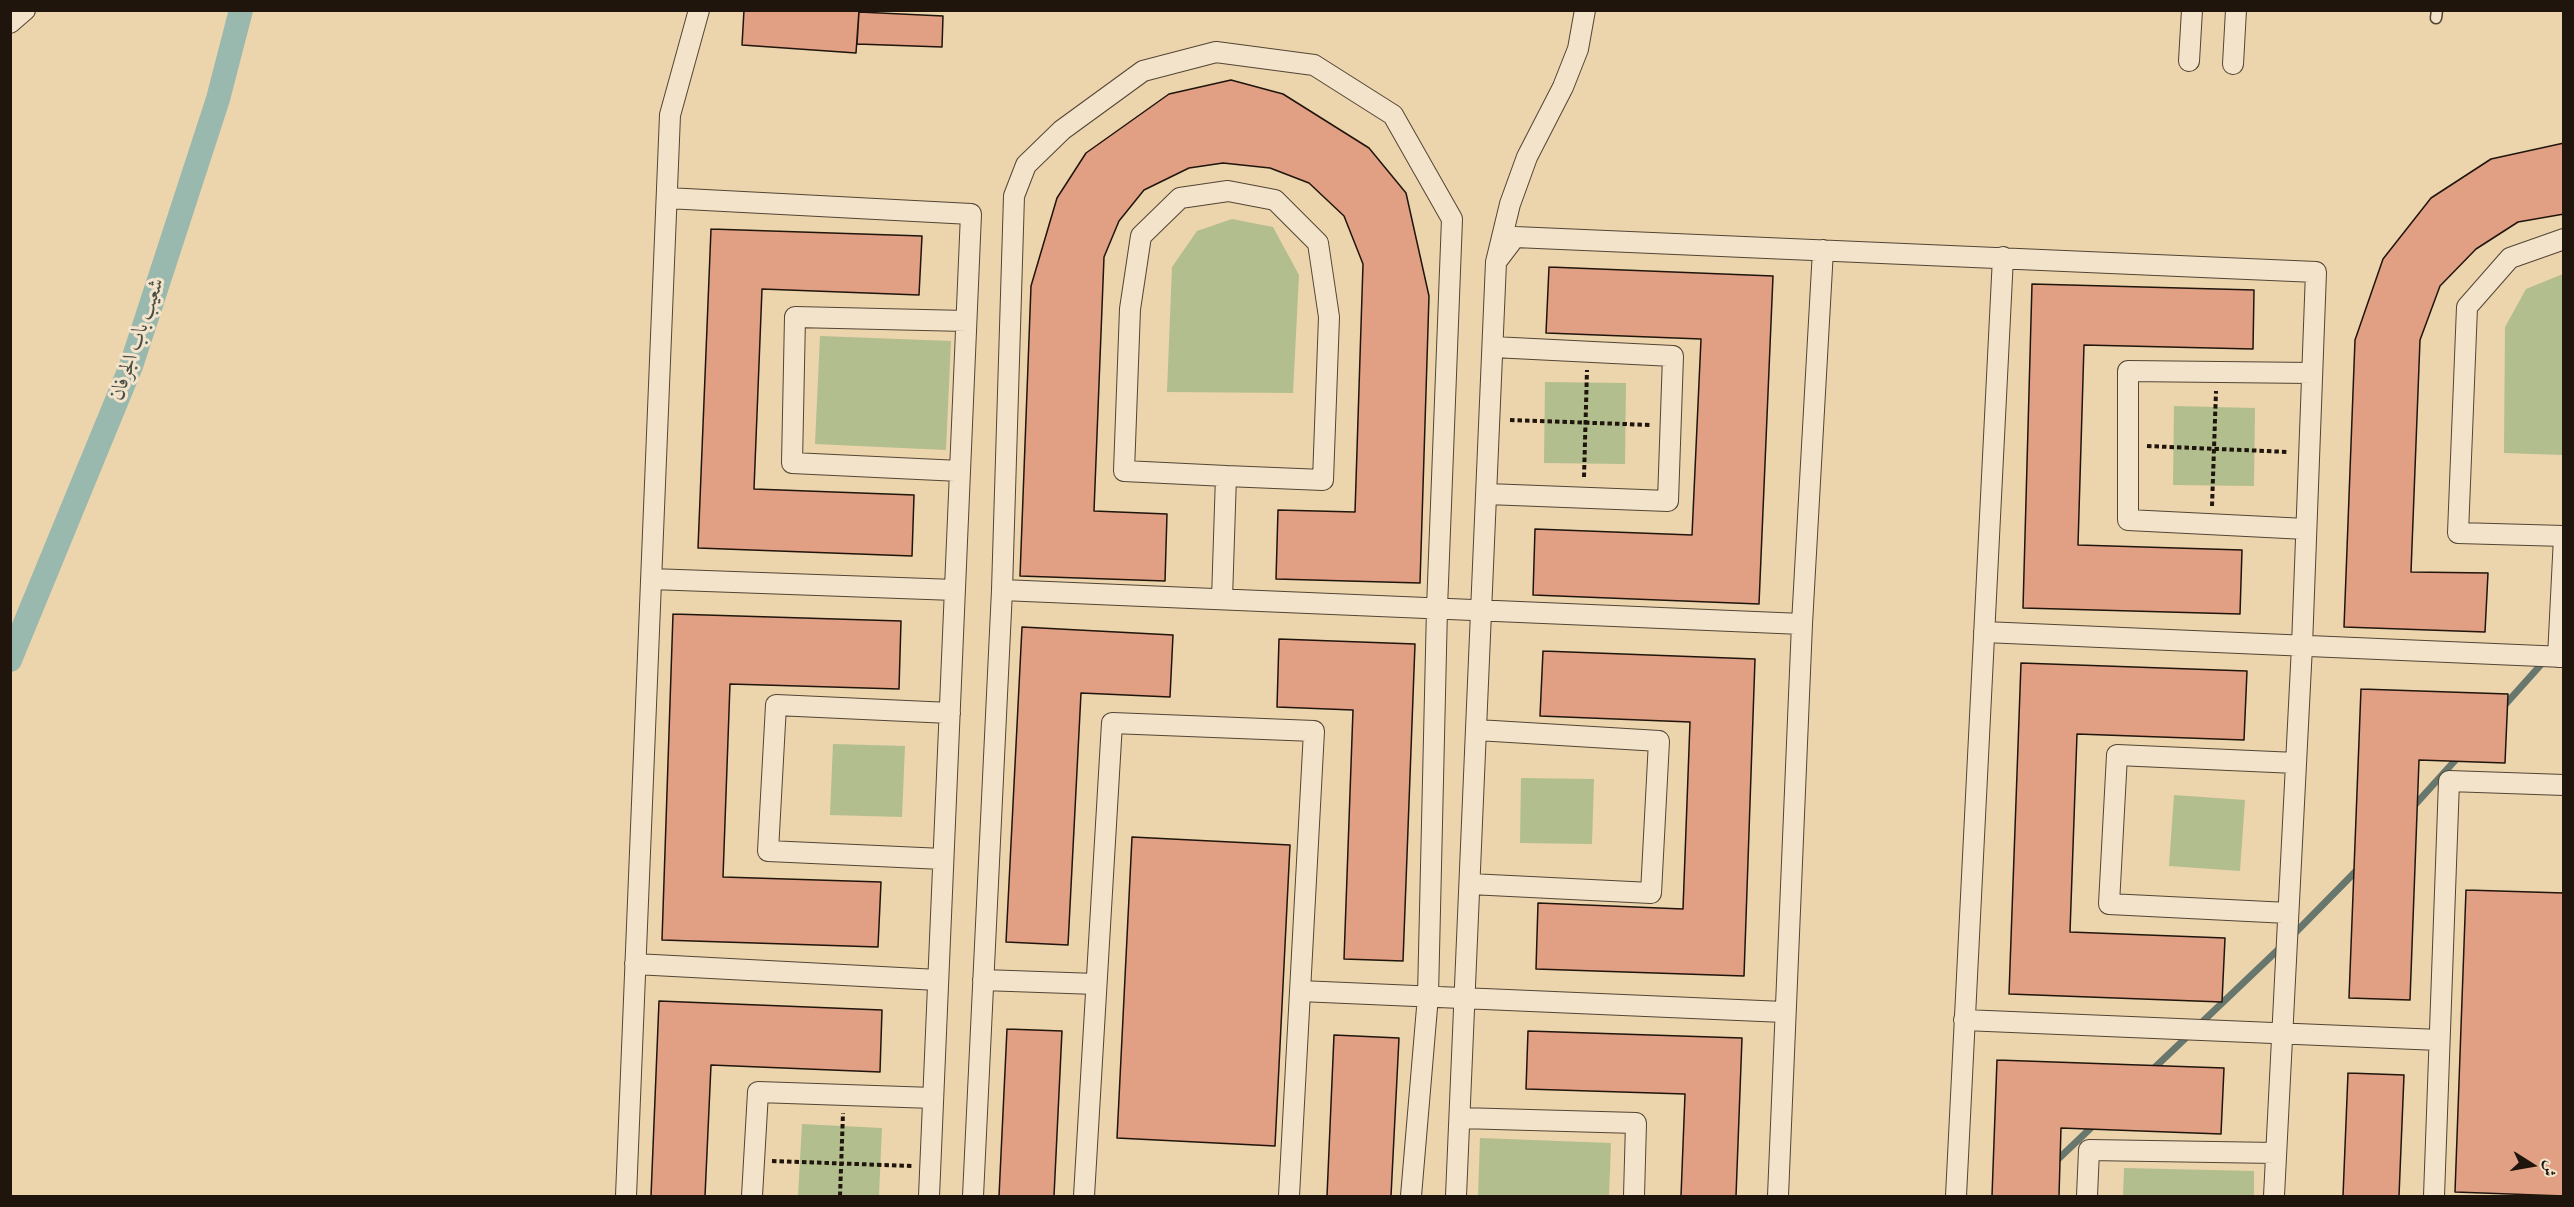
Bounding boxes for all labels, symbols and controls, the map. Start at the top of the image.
water label: شعيب باب الجرفان [105,274,171,404]
north arrow [2502,1135,2562,1195]
text: ش [2538,1159,2561,1178]

